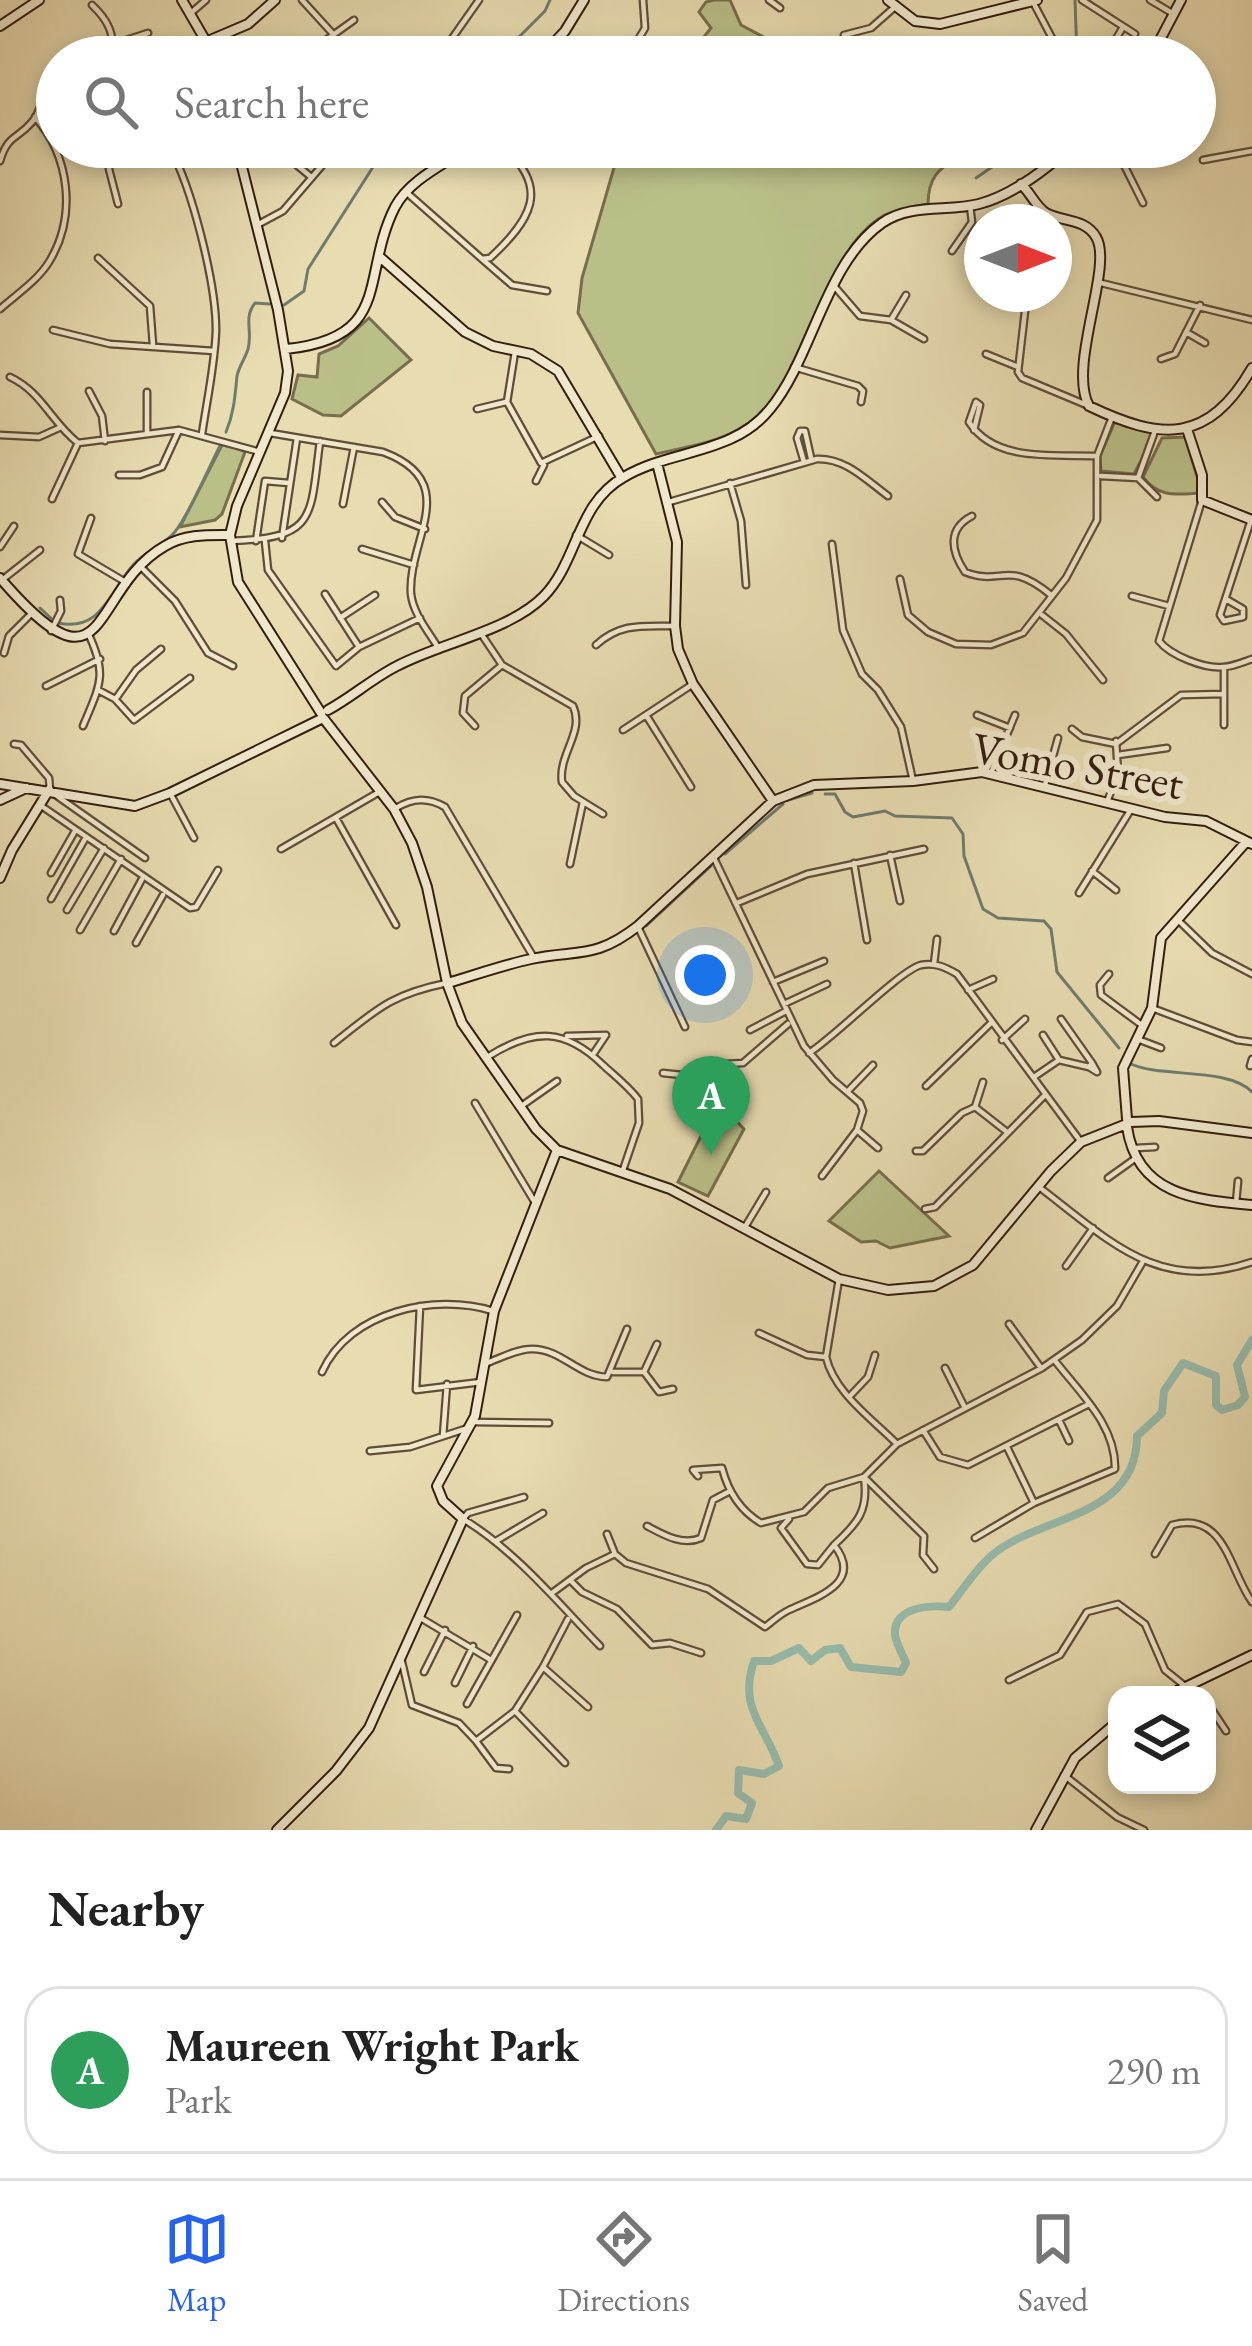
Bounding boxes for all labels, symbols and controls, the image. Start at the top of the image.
search box [36,36,1216,168]
icon: search [78,69,144,135]
text: Search here [174,73,369,131]
north arrow [964,204,1072,312]
street label: Vomo Street [968,718,1188,812]
your location [675,945,735,1005]
pin: A [672,1056,750,1155]
map controls [1108,1686,1216,1794]
button: layers [1108,1686,1216,1794]
text: Nearby [48,1875,204,1941]
text: Maureen Wright Park [165,2016,579,2074]
text: A [76,2045,104,2096]
text: 290 m [1107,2045,1201,2096]
text: Park [165,2074,231,2125]
tab: Map [164,2206,230,2321]
tab: Directions [557,2206,690,2321]
tab: Saved [1018,2206,1088,2321]

